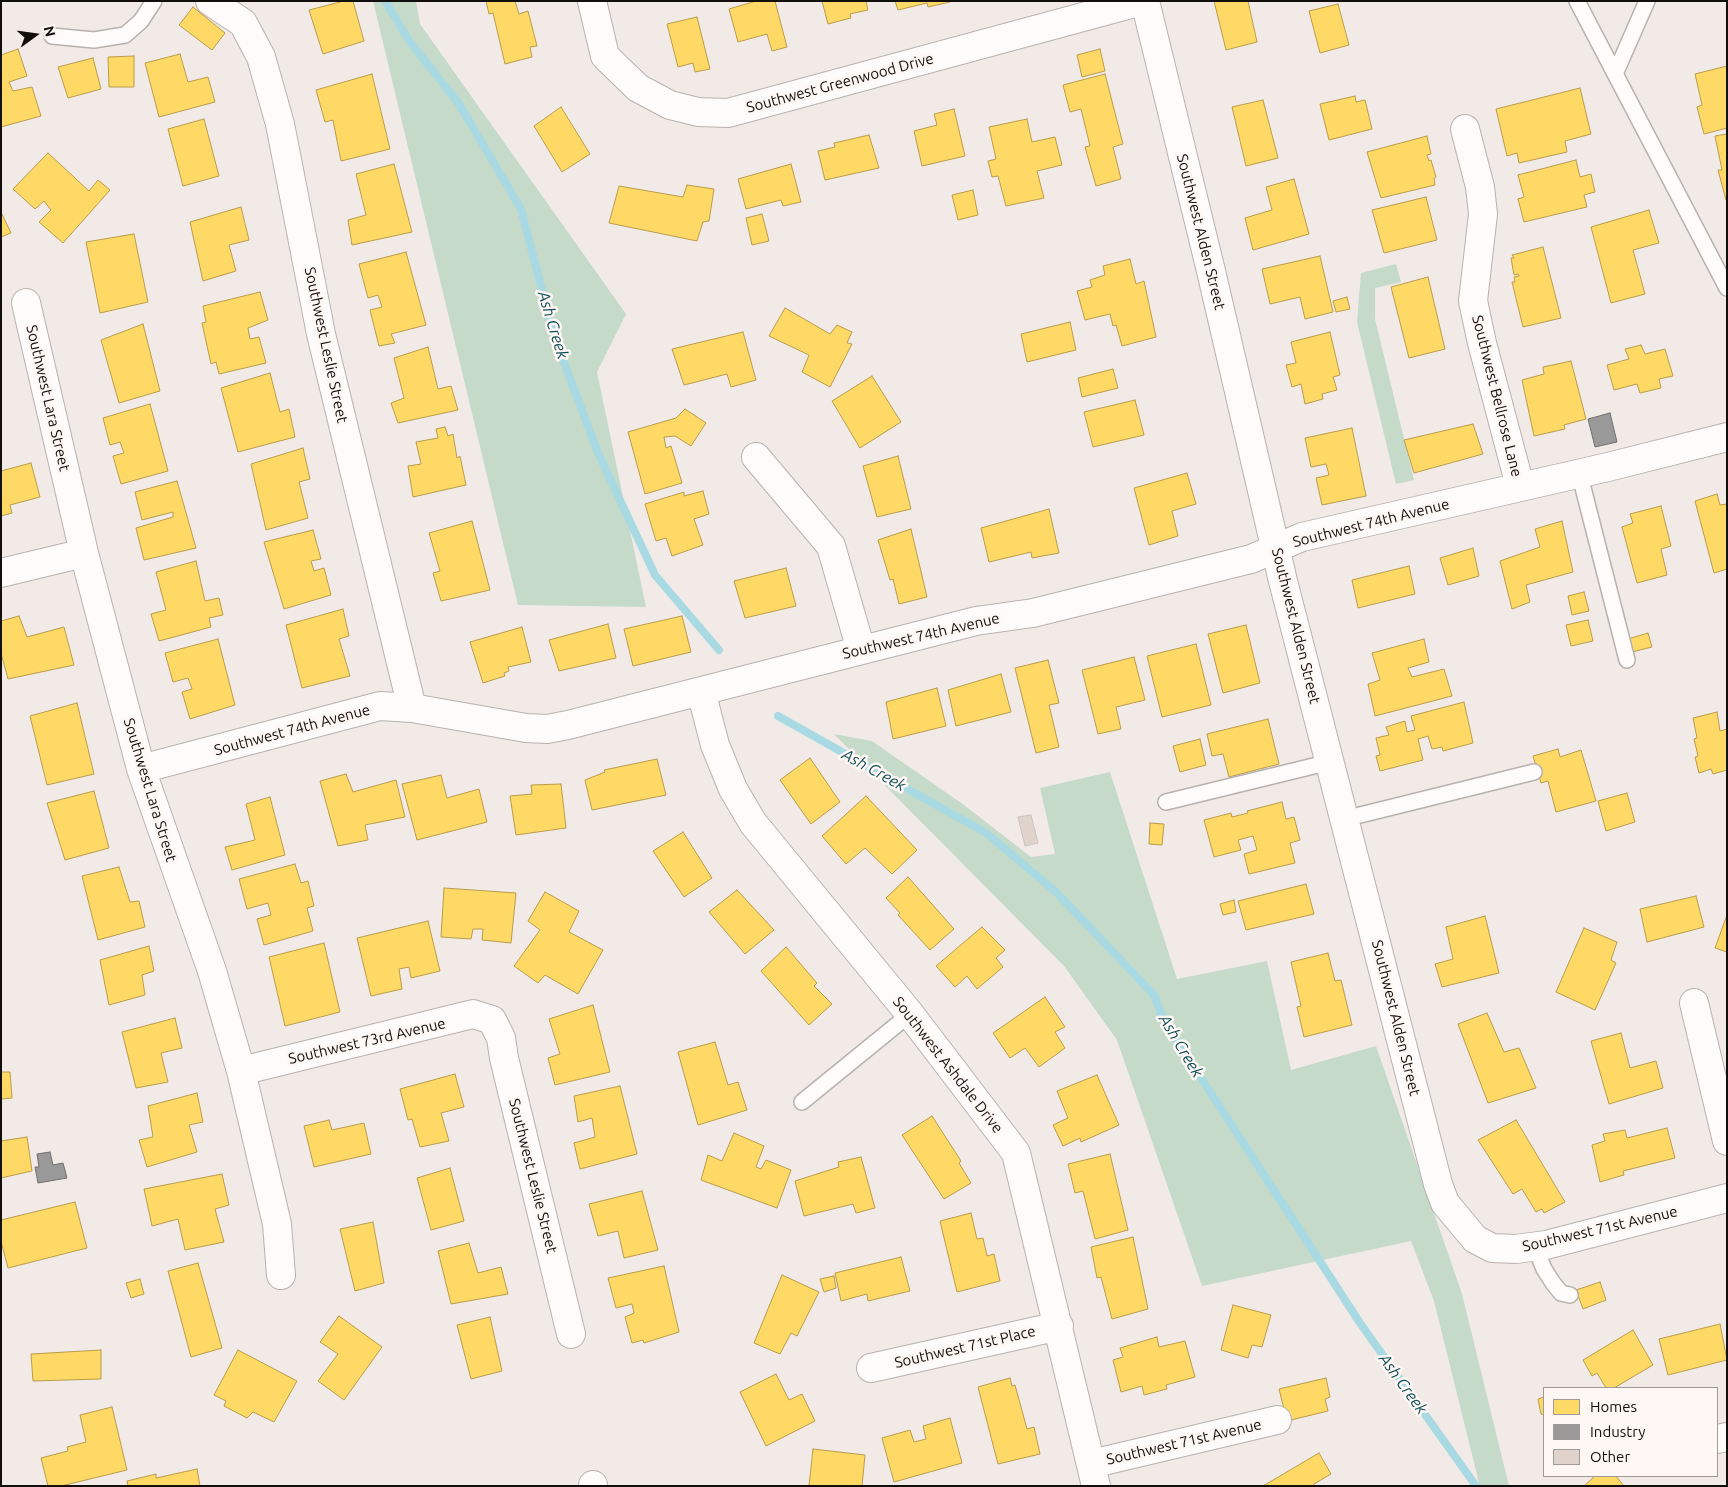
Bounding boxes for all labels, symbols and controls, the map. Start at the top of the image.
north arrow [10,10,60,60]
text: N [41,24,59,38]
street label: Southwest Greenwood Drive [744,49,936,117]
street label: Southwest Alden Street [1173,152,1229,312]
street label: Southwest Leslie Street [301,265,351,425]
water label: Ash Creek [534,289,572,361]
street label: Southwest Bellrose Lane [1468,313,1526,479]
street label: Southwest Lara Street [22,323,74,473]
street label: Southwest 74th Avenue [1291,495,1451,551]
street label: Southwest Alden Street [1268,546,1324,706]
street label: Southwest 74th Avenue [841,609,1001,663]
street label: Southwest 74th Avenue [212,701,372,759]
street label: Southwest Lara Street [120,716,180,864]
water label: Ash Creek [839,745,909,795]
street label: Southwest Alden Street [1368,938,1424,1098]
street label: Southwest Ashdale Drive [889,993,1007,1137]
water label: Ash Creek [1155,1011,1207,1081]
street label: Southwest 73rd Avenue [287,1014,447,1068]
street label: Southwest Leslie Street [505,1097,561,1255]
street label: Southwest 71st Avenue [1521,1202,1679,1256]
street label: Southwest 71st Place [893,1322,1037,1372]
water label: Ash Creek [1375,1350,1431,1418]
legend [1543,1387,1718,1477]
text: Homes [1590,1398,1637,1415]
street label: Southwest 71st Avenue [1105,1415,1263,1469]
text: Industry [1590,1423,1645,1440]
text: Other [1590,1448,1630,1465]

